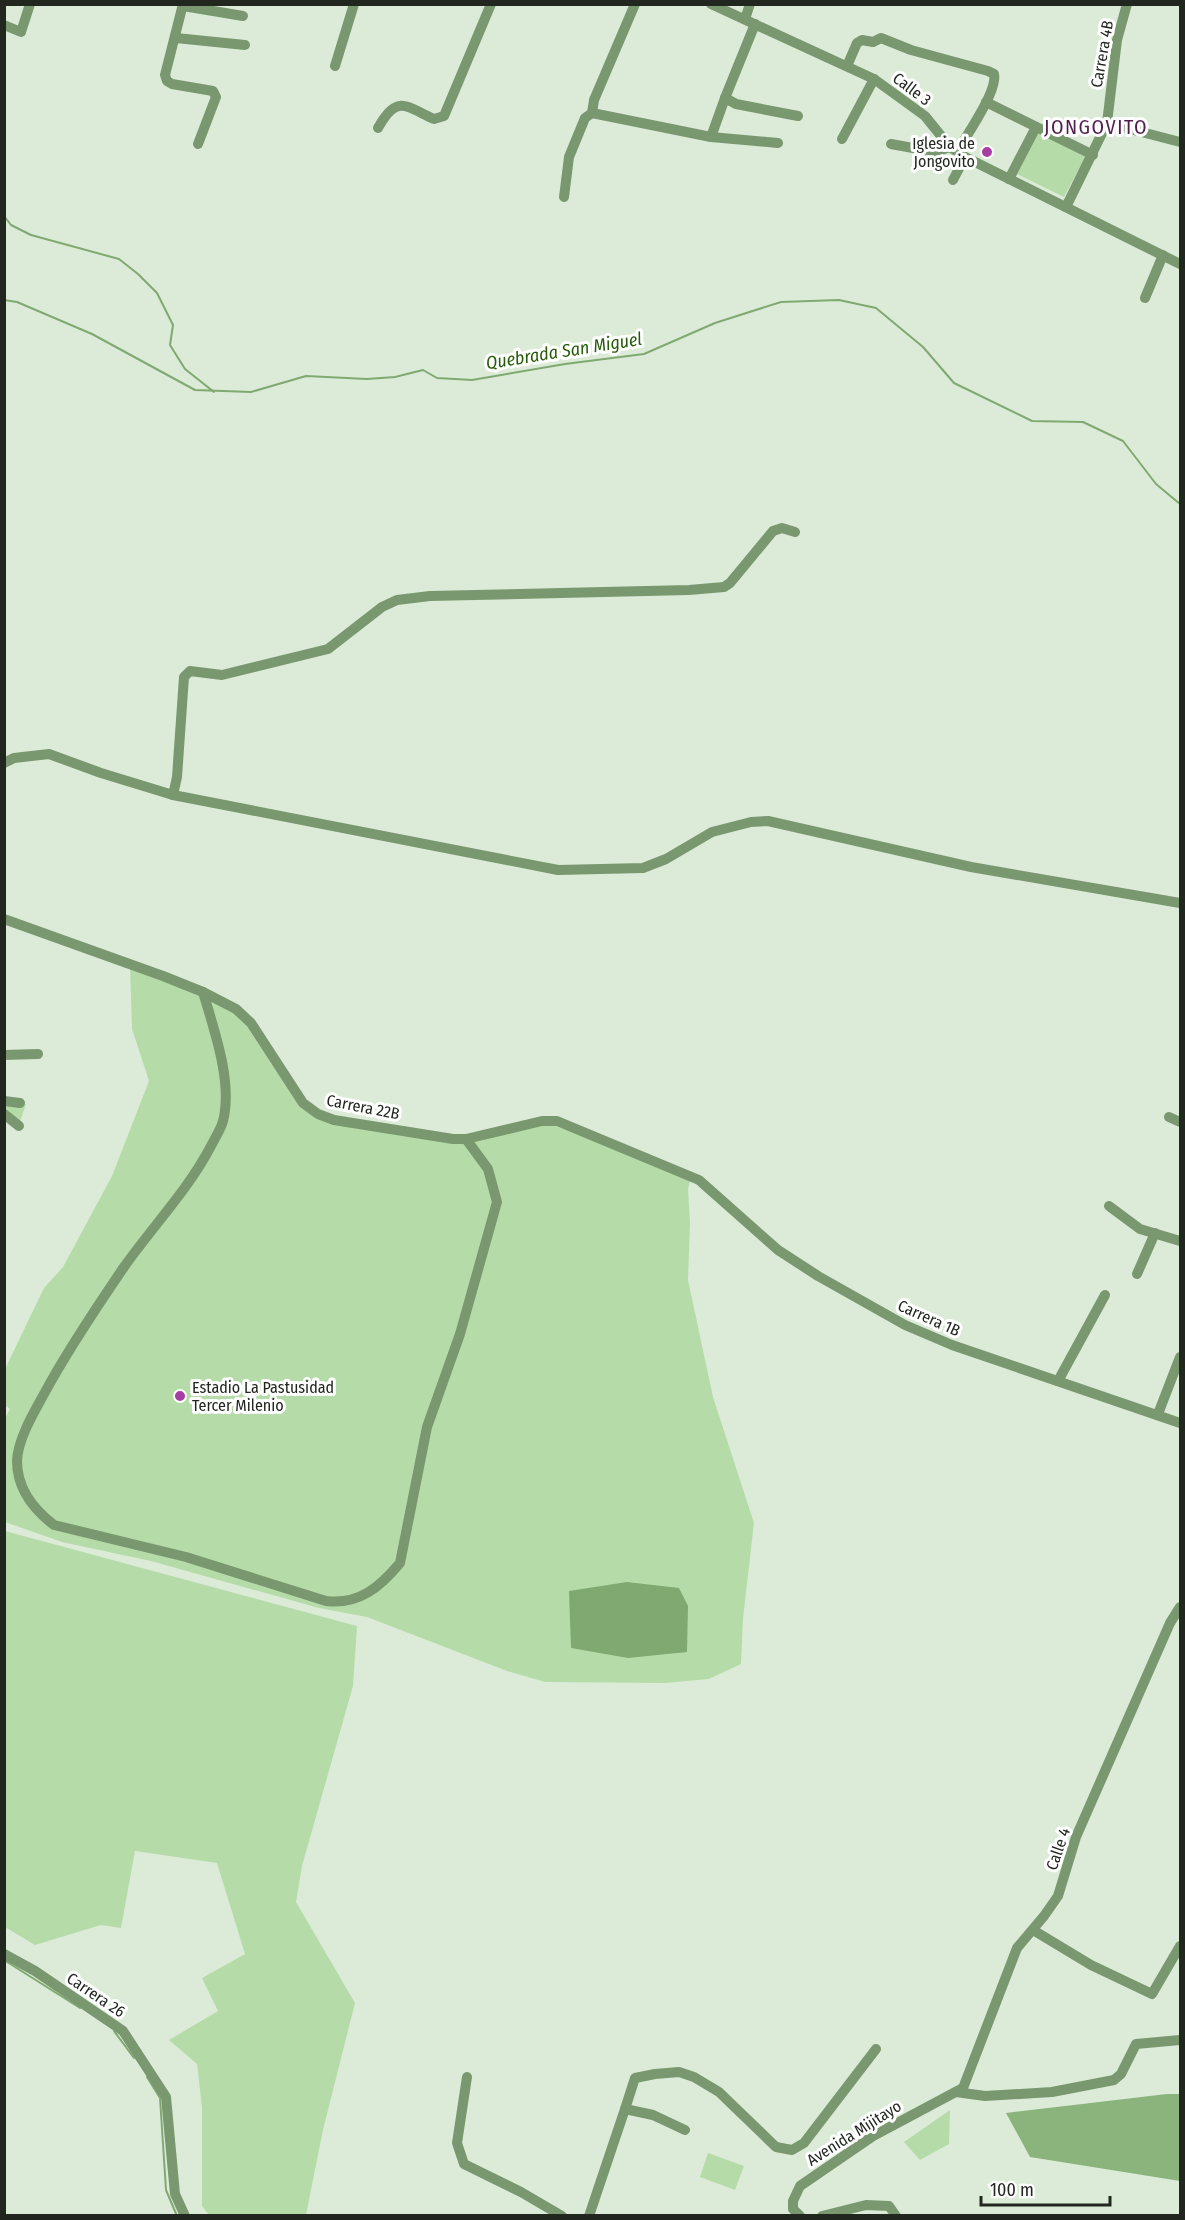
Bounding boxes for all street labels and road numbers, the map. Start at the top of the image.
street label: Carrera 4B [1087,19,1117,89]
street label: Calle 3 [889,69,935,109]
street label: Carrera 22B [325,1091,401,1123]
street label: Carrera 1B [895,1296,963,1340]
street label: Calle 4 [1042,1825,1074,1873]
street label: Carrera 26 [63,1969,129,2021]
street label: Avenida Mijitayo [803,2096,905,2170]

